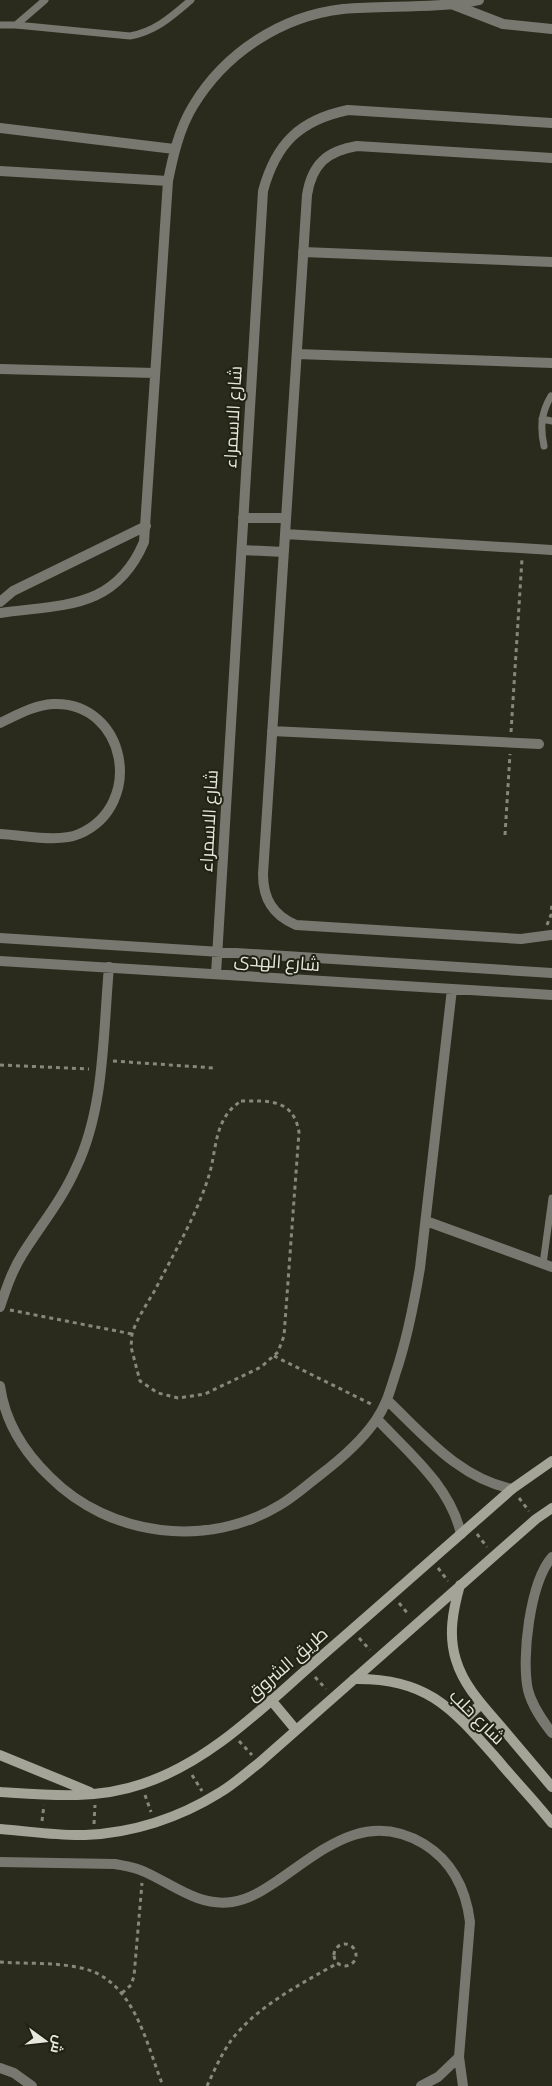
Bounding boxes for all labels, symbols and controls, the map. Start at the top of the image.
street label: شارع الاسمراء [219,365,248,469]
street label: شارع الاسمراء [195,769,224,873]
street label: شارع الهدى [233,948,321,977]
street label: طريق الشروق [242,1623,333,1706]
street label: شارع حلب [444,1685,509,1750]
north arrow [20,2016,70,2066]
text: ش [47,2033,68,2055]

